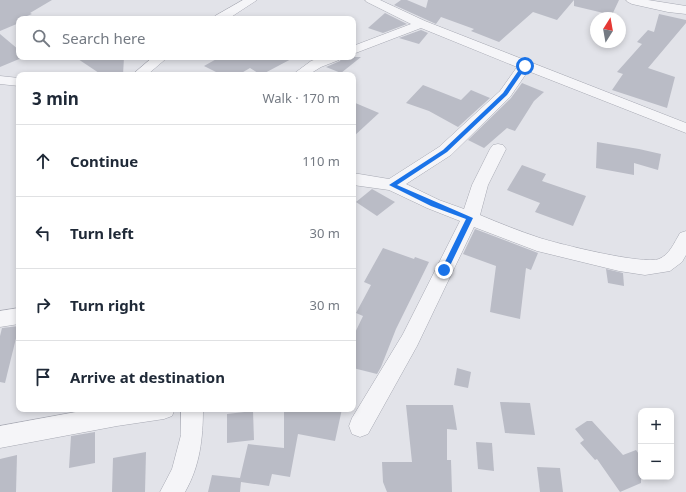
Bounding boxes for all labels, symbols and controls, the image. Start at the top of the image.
north arrow [590,12,626,48]
search box [16,16,356,60]
icon: search [30,27,52,49]
text: Search here [62,28,145,48]
route start [516,57,534,75]
text: 3 min [32,87,79,110]
text: Walk · 170 m [262,89,340,107]
icon: ahead [32,150,54,172]
text: Continue [70,151,138,171]
text: 110 m [302,152,340,170]
icon: left [32,222,54,244]
text: Turn left [70,223,134,243]
text: 30 m [310,224,340,242]
route end [435,261,453,279]
icon: right [32,294,54,316]
text: Turn right [70,295,145,315]
text: 30 m [310,296,340,314]
icon: arrive [32,366,54,388]
text: Arrive at destination [70,367,225,387]
map controls [638,408,674,480]
button: + [638,408,674,444]
button: − [638,444,674,480]

